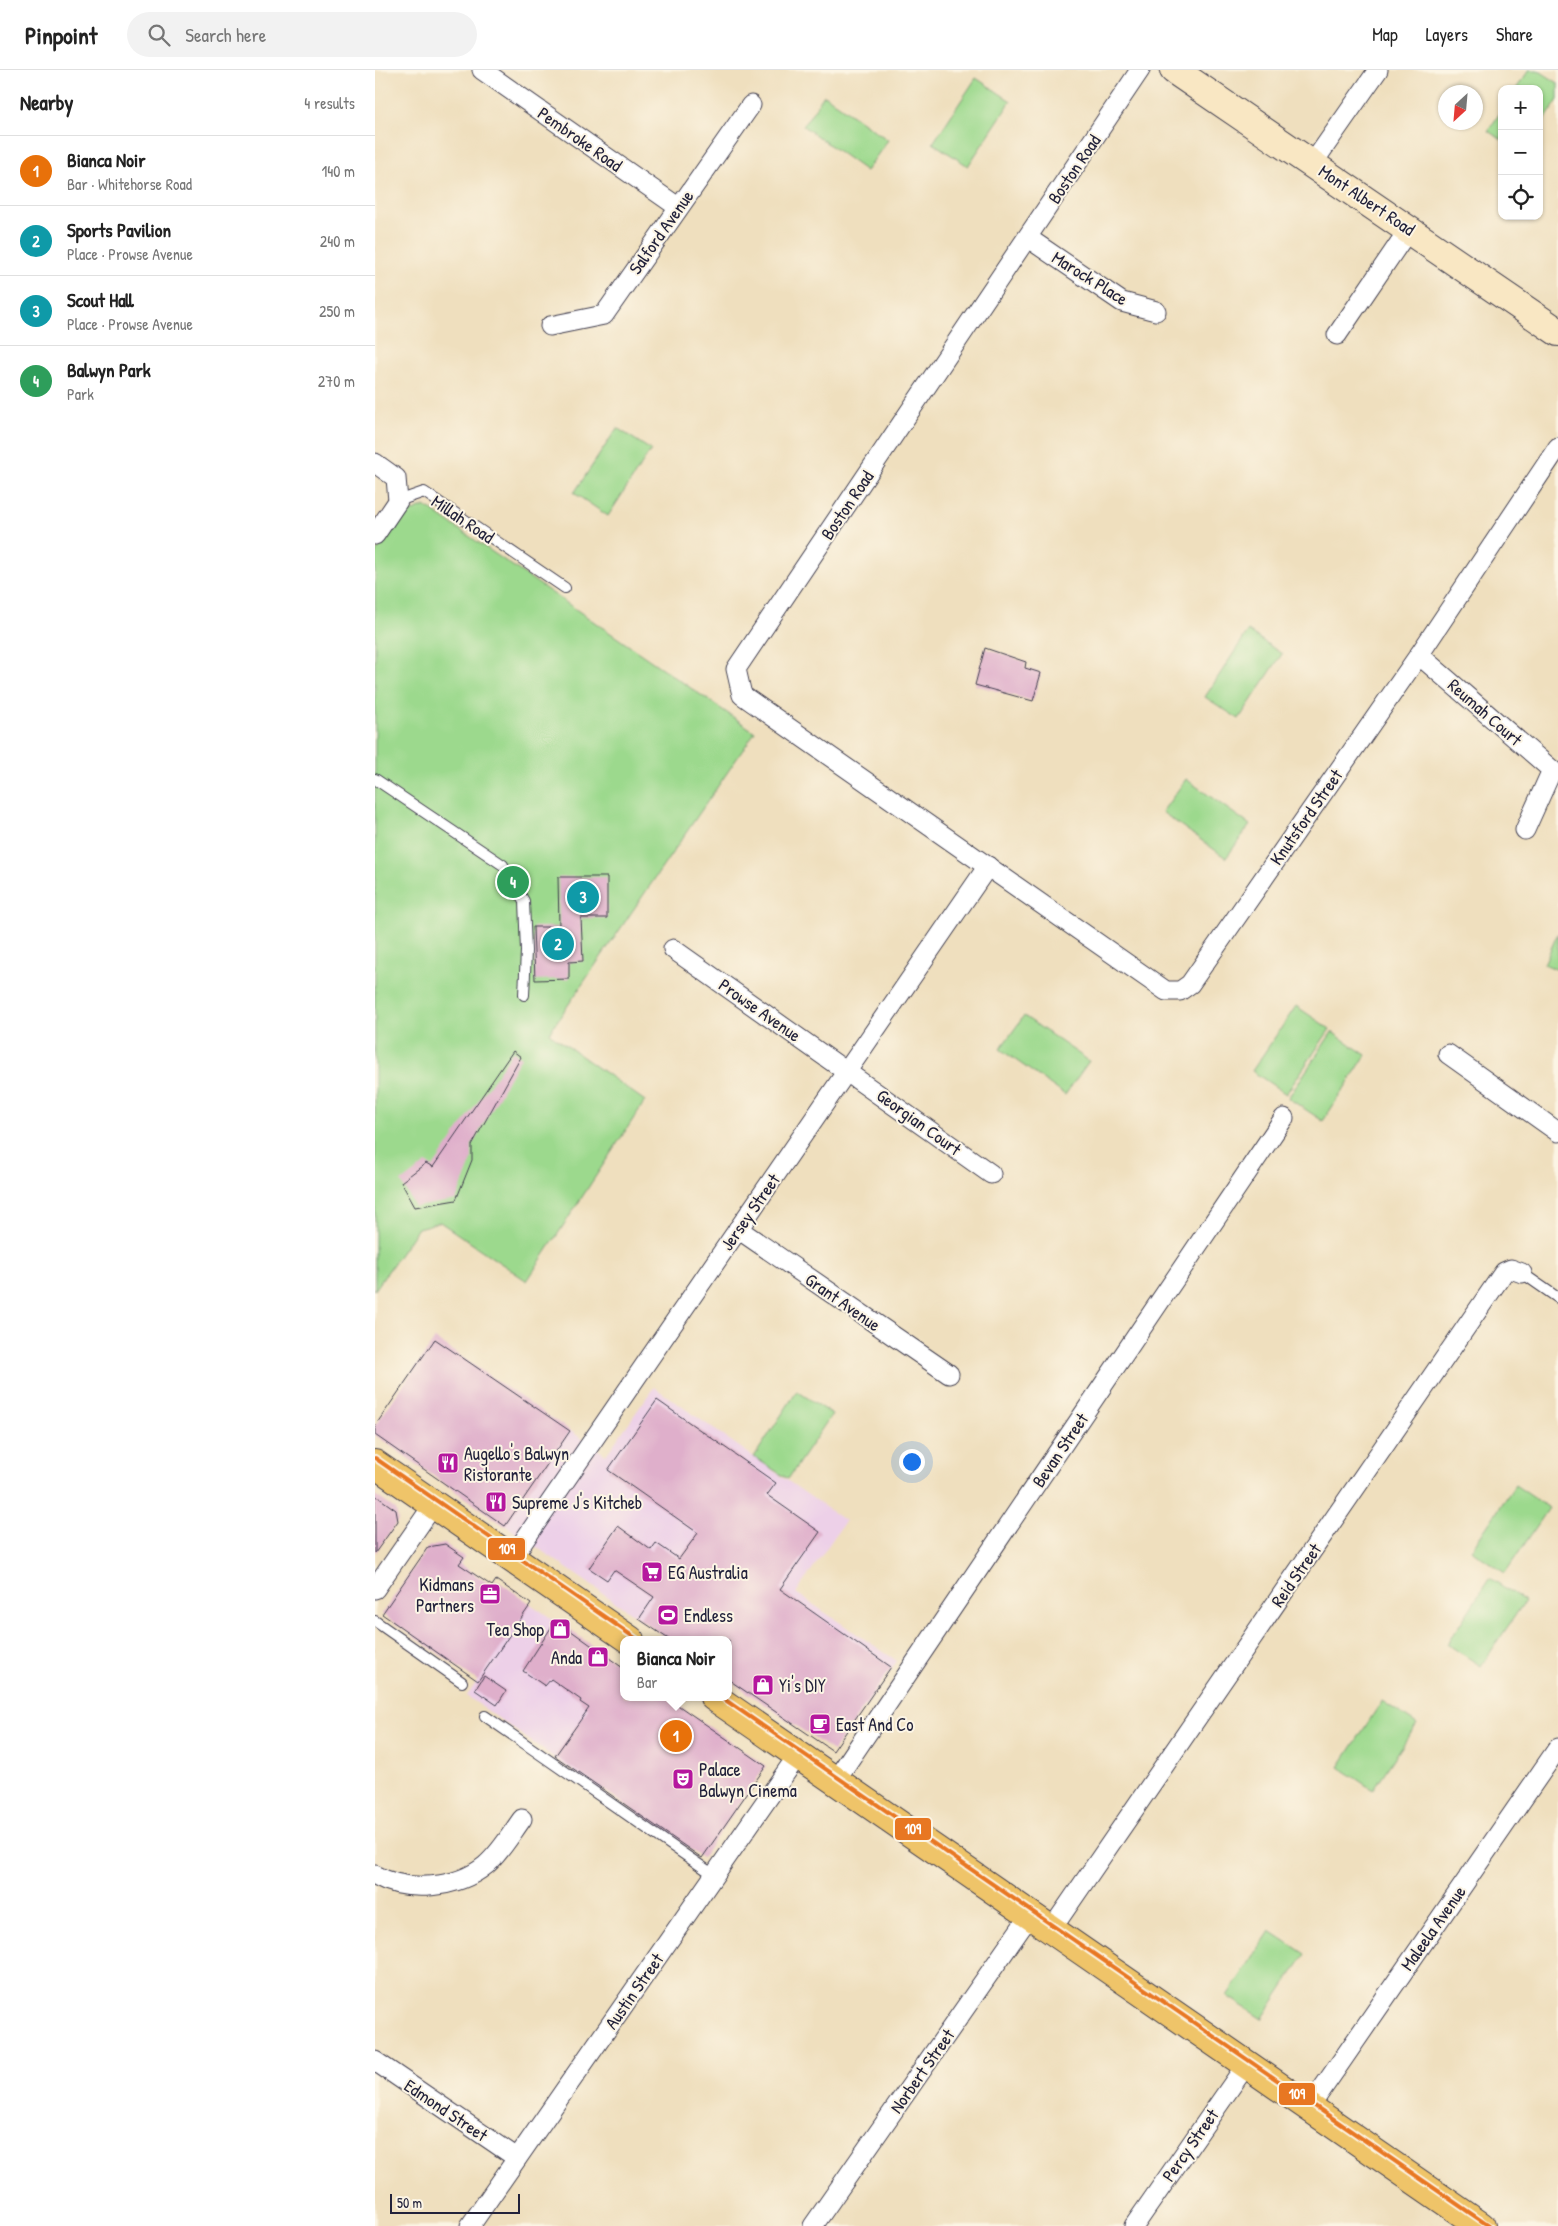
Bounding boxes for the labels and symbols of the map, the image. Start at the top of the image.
north arrow [1438,85,1483,130]
street label: Pembroke Road [533,101,627,177]
street label: Boston Road [1042,129,1106,209]
street label: Mont Albert Road [1314,159,1420,241]
street label: Salford Avenue [623,185,699,279]
street label: Marock Place [1047,245,1133,311]
street label: Boston Road [815,465,879,545]
street label: Millah Road [427,489,499,549]
street label: Reumah Court [1442,673,1528,752]
street label: Knutsford Street [1264,763,1349,870]
pin: 4 [497,863,529,901]
pin: 3 [567,878,599,916]
pin: 2 [542,925,574,963]
street label: Prowse Avenue [714,972,806,1048]
street label: Georgian Court [872,1083,967,1162]
street label: Jersey Street [714,1168,786,1255]
street label: Grant Avenue [800,1267,886,1337]
street label: Bevan Street [1026,1407,1095,1492]
place label: Augello's Balwyn Ristorante [464,1441,569,1487]
your location [899,1449,925,1475]
restaurant icon: Augello's Balwyn Ristorante [436,1451,460,1475]
restaurant icon: Supreme J's Kitcheb [484,1490,508,1514]
place label: Supreme J's Kitcheb [512,1490,642,1515]
line badge: 109 [487,1537,526,1561]
street label: Reid Street [1265,1538,1327,1612]
text: 109 [499,1539,516,1558]
supermarket icon: EG Australia [640,1560,664,1584]
place label: EG Australia [668,1560,748,1585]
place label: Kidmans Partners [416,1572,474,1618]
office icon: Kidmans Partners [478,1582,502,1606]
sports icon: Endless [656,1603,680,1627]
place label: Endless [684,1603,733,1628]
place label: Tea Shop [486,1617,544,1642]
shop icon: Tea Shop [548,1617,572,1641]
place label: Anda [551,1645,582,1670]
shop icon: Anda [586,1645,610,1669]
shop icon: Yi's DIY [751,1673,775,1697]
place label: Yi's DIY [779,1673,826,1698]
cafe icon: East And Co [808,1712,832,1736]
place label: East And Co [836,1712,913,1737]
pin: 1 [660,1717,692,1755]
place label: Palace Balwyn Cinema [699,1757,797,1803]
theatre icon: Palace Balwyn Cinema [671,1767,695,1791]
line badge: 109 [894,1817,932,1841]
text: 109 [905,1819,922,1838]
street label: Maleela Avenue [1395,1880,1471,1976]
street label: Austin Street [599,1947,670,2034]
street label: Norbert Street [884,2023,961,2118]
street label: Edmond Street [399,2073,493,2148]
line badge: 109 [1278,2082,1316,2106]
text: 109 [1289,2084,1306,2103]
street label: Percy Street [1156,2103,1225,2186]
scale bar [390,2191,520,2214]

